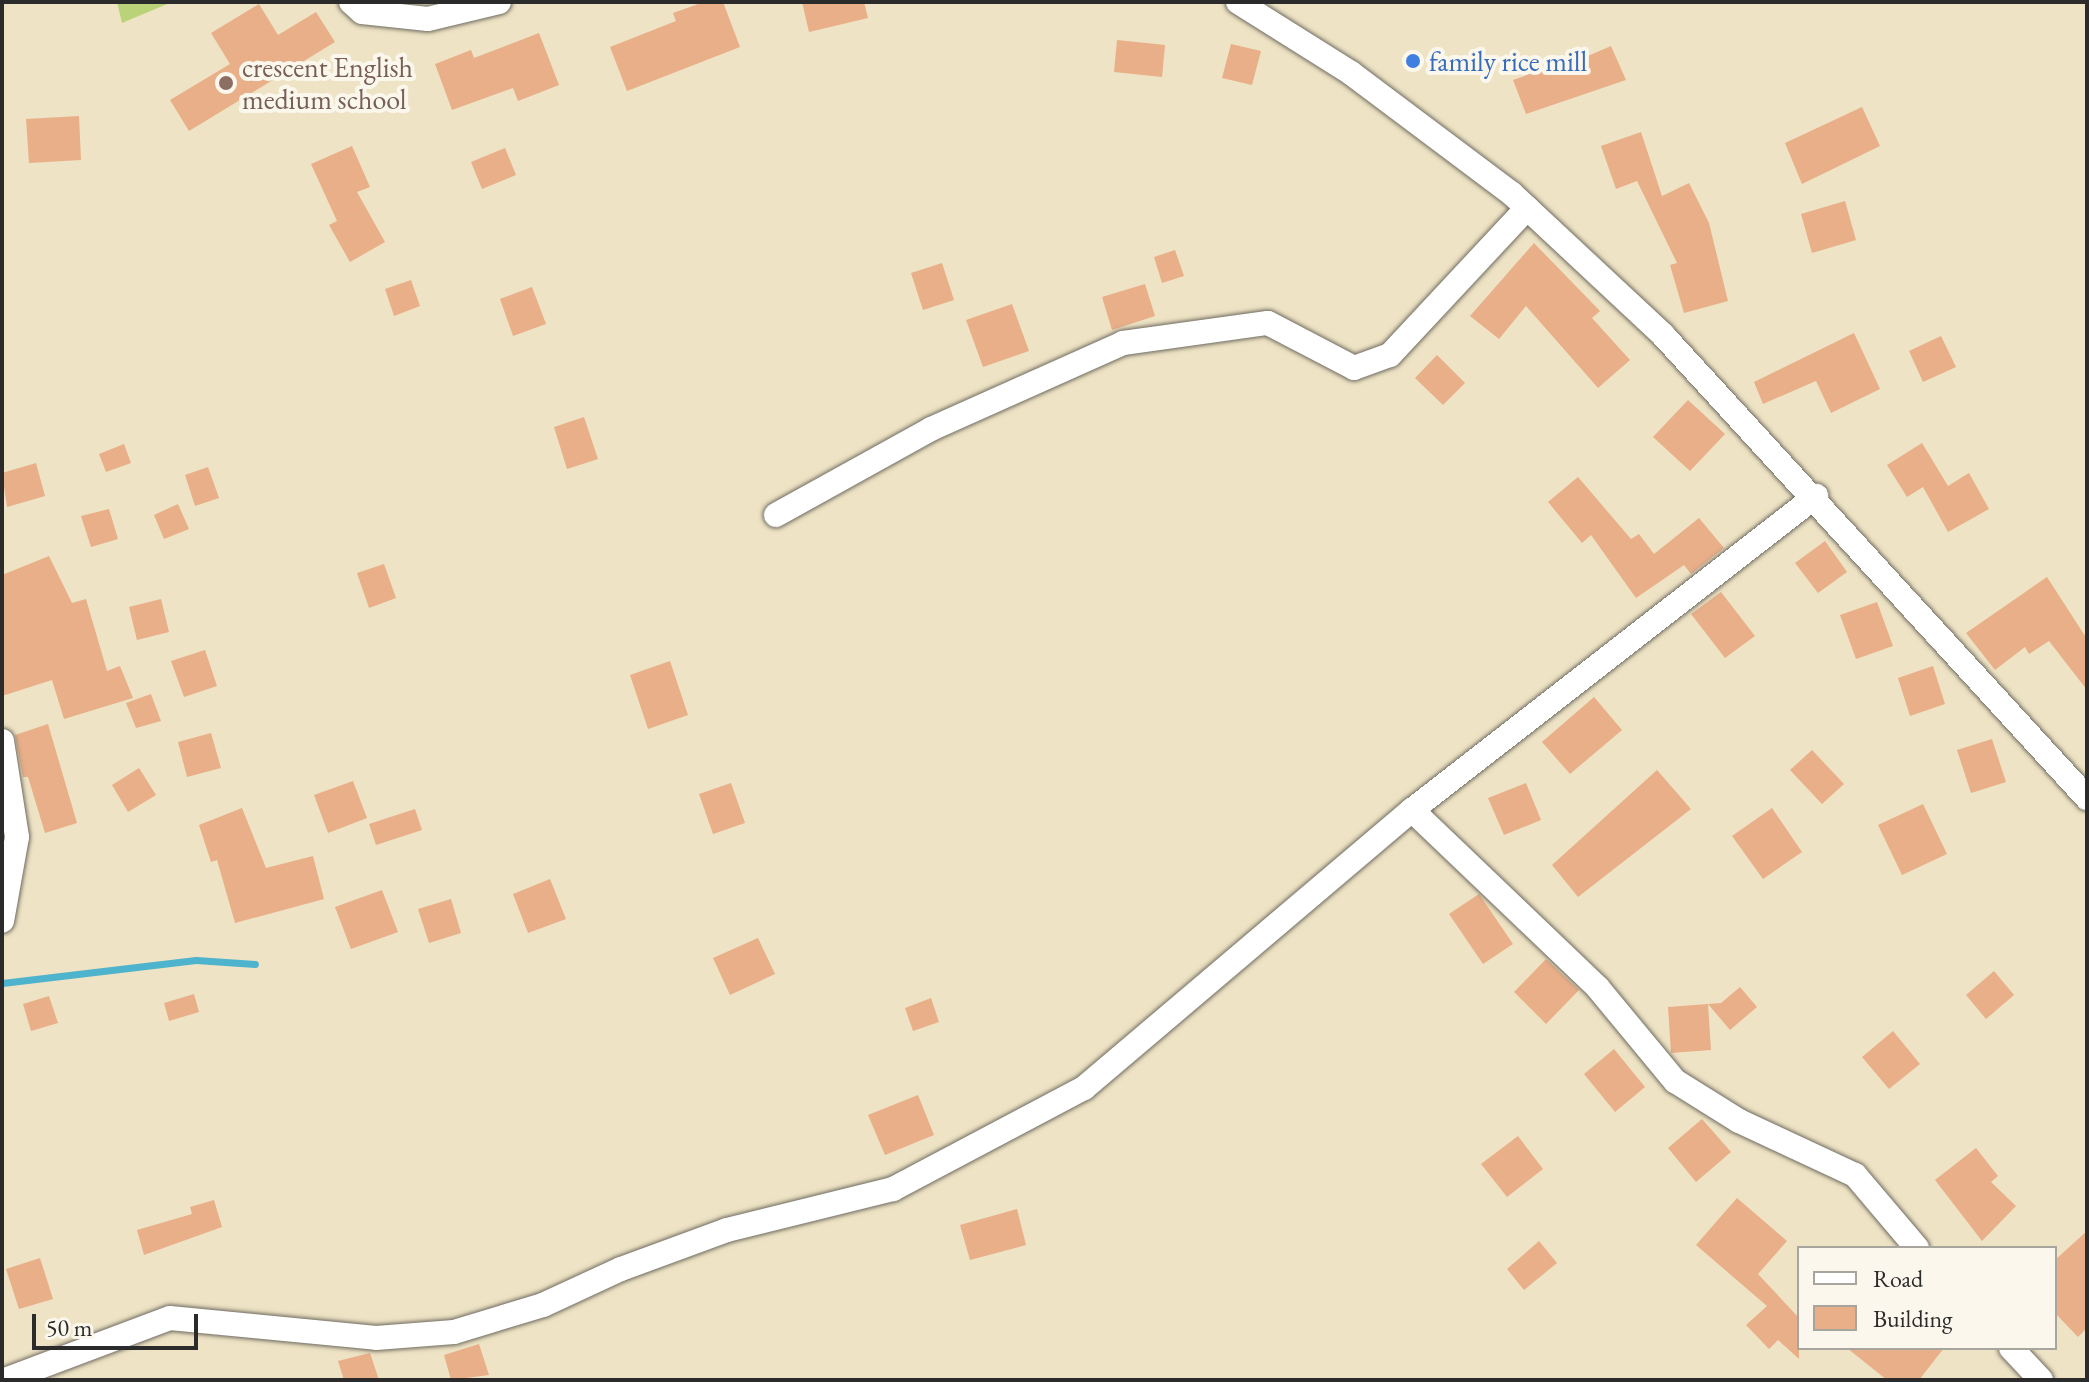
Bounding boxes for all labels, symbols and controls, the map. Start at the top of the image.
place label: family rice mill [1429,44,1587,78]
place label: crescent English medium school [242,50,413,116]
marker: family rice mill [1404,52,1422,70]
marker: crescent English medium school [217,74,235,92]
legend [1797,1246,2057,1350]
text: Road [1873,1263,1923,1294]
scale bar [36,1298,202,1348]
text: Building [1873,1303,1953,1334]
text: 50 m [46,1312,93,1343]

